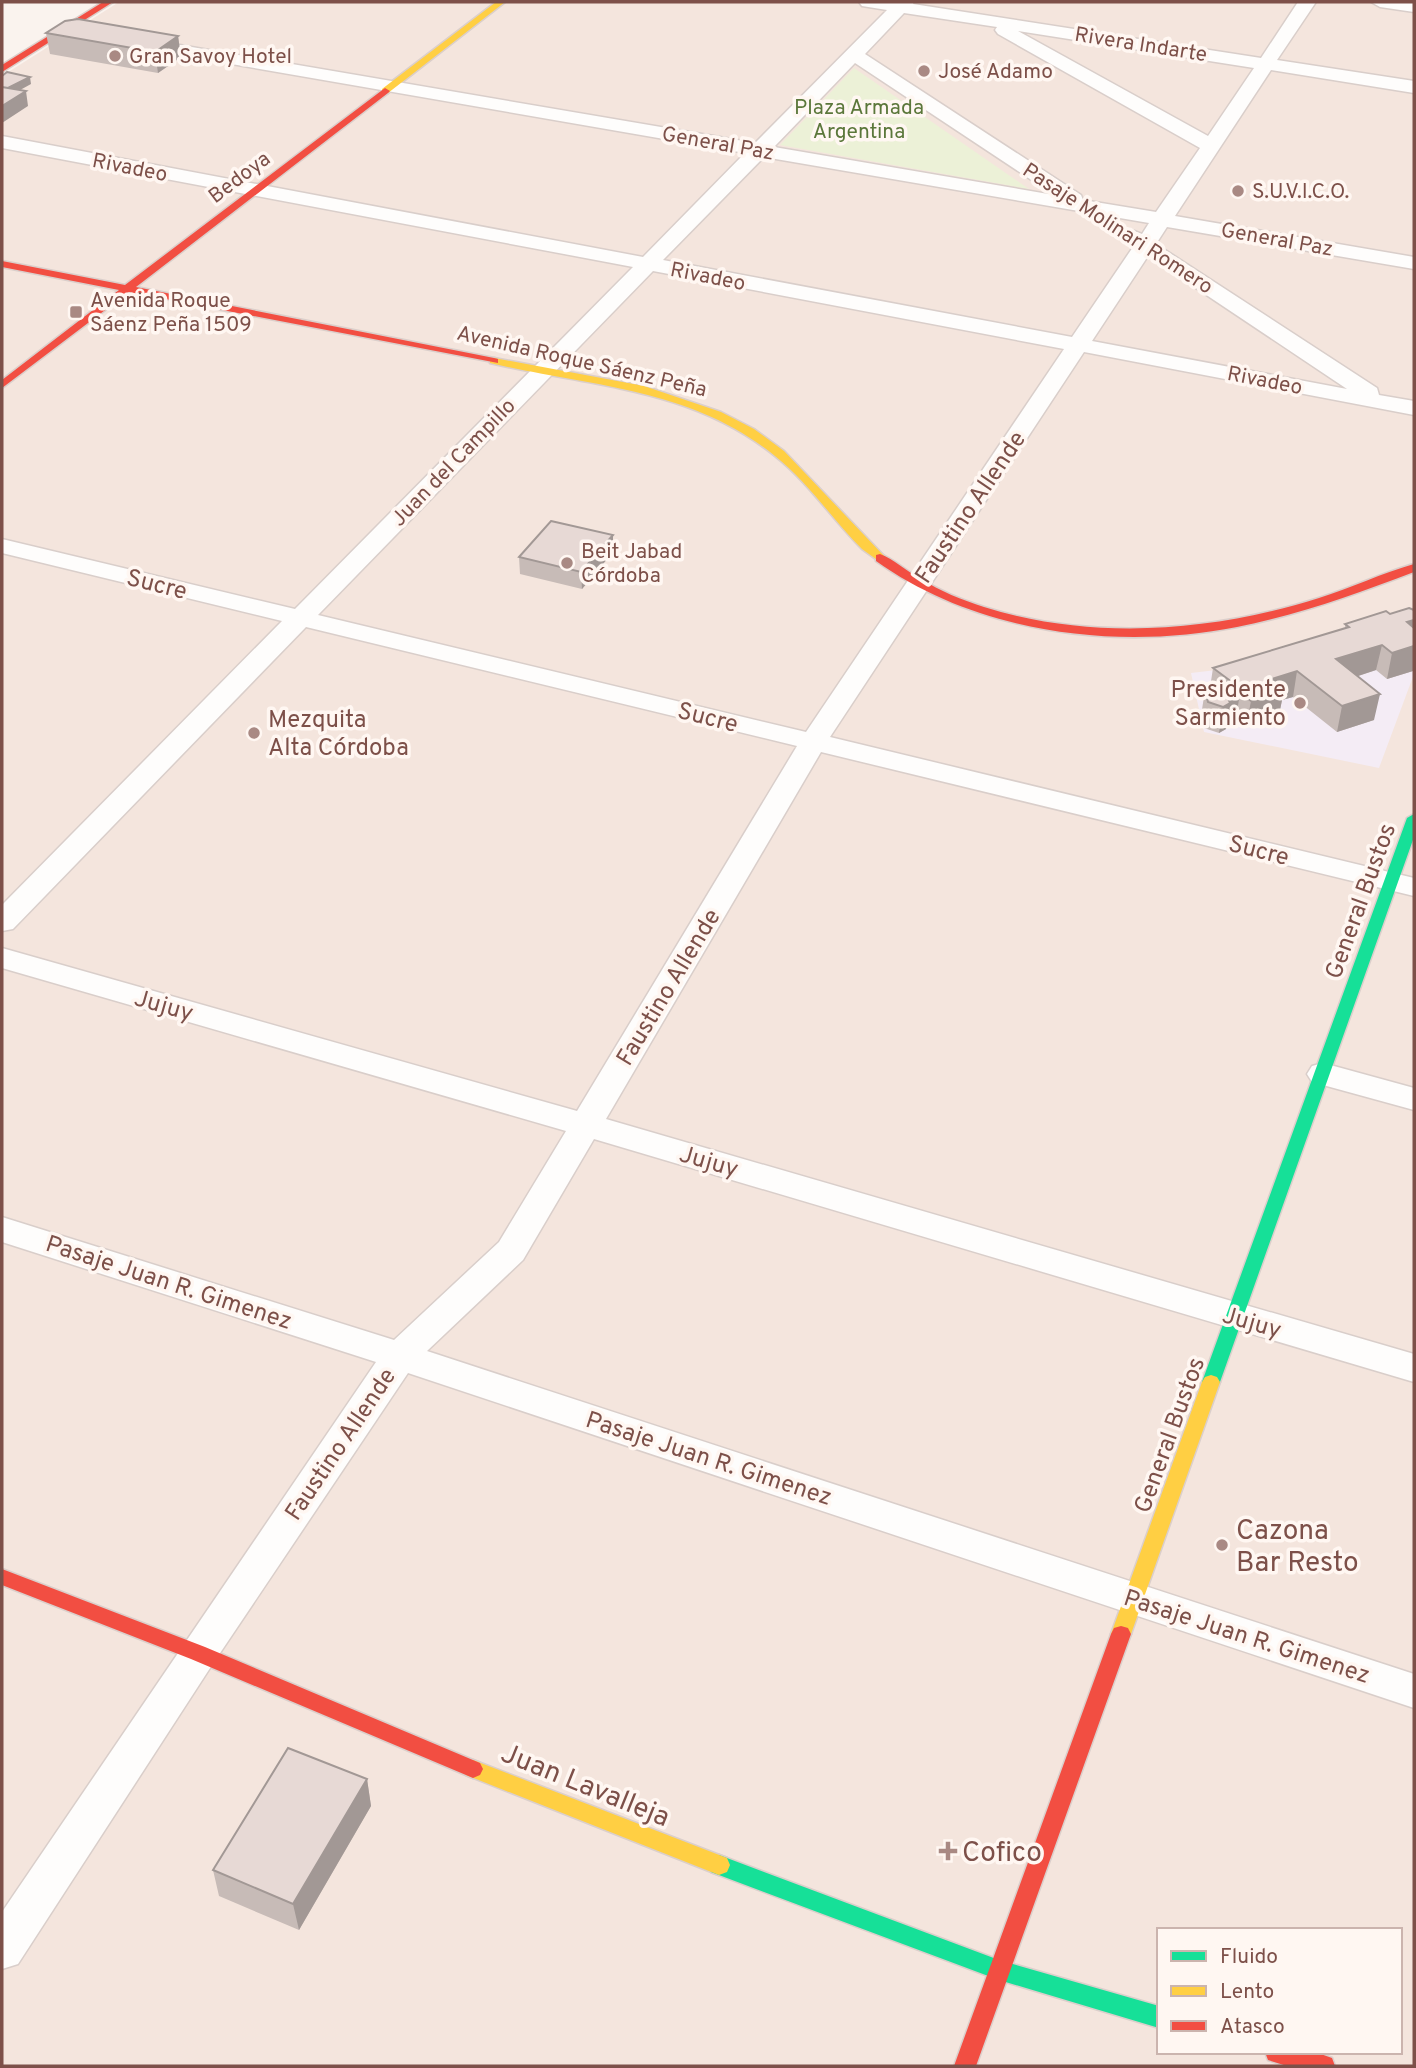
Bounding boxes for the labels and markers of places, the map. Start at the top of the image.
place label: Gran Savoy Hotel [129,44,292,71]
marker: Gran Savoy Hotel [107,48,123,64]
place label: José Adamo [938,59,1053,86]
marker: José Adamo [916,63,932,79]
place label: S.U.V.I.C.O. [1252,179,1349,206]
marker: S.U.V.I.C.O. [1230,183,1246,199]
place label: Avenida Roque Sáenz Peña 1509 [90,288,252,339]
marker: Avenida Roque Sáenz Peña 1509 [68,304,84,320]
place label: Beit Jabad Córdoba [581,539,682,590]
marker: Beit Jabad Córdoba [559,555,575,571]
place label: Presidente Sarmiento [1171,676,1286,734]
marker: Presidente Sarmiento [1292,695,1308,711]
place label: Mezquita Alta Córdoba [268,706,409,764]
marker: Mezquita Alta Córdoba [246,725,262,741]
place label: Cazona Bar Resto [1236,1514,1359,1582]
marker: Cazona Bar Resto [1214,1537,1230,1553]
place label: Cofico [962,1836,1042,1872]
marker: Cofico [940,1843,956,1859]

